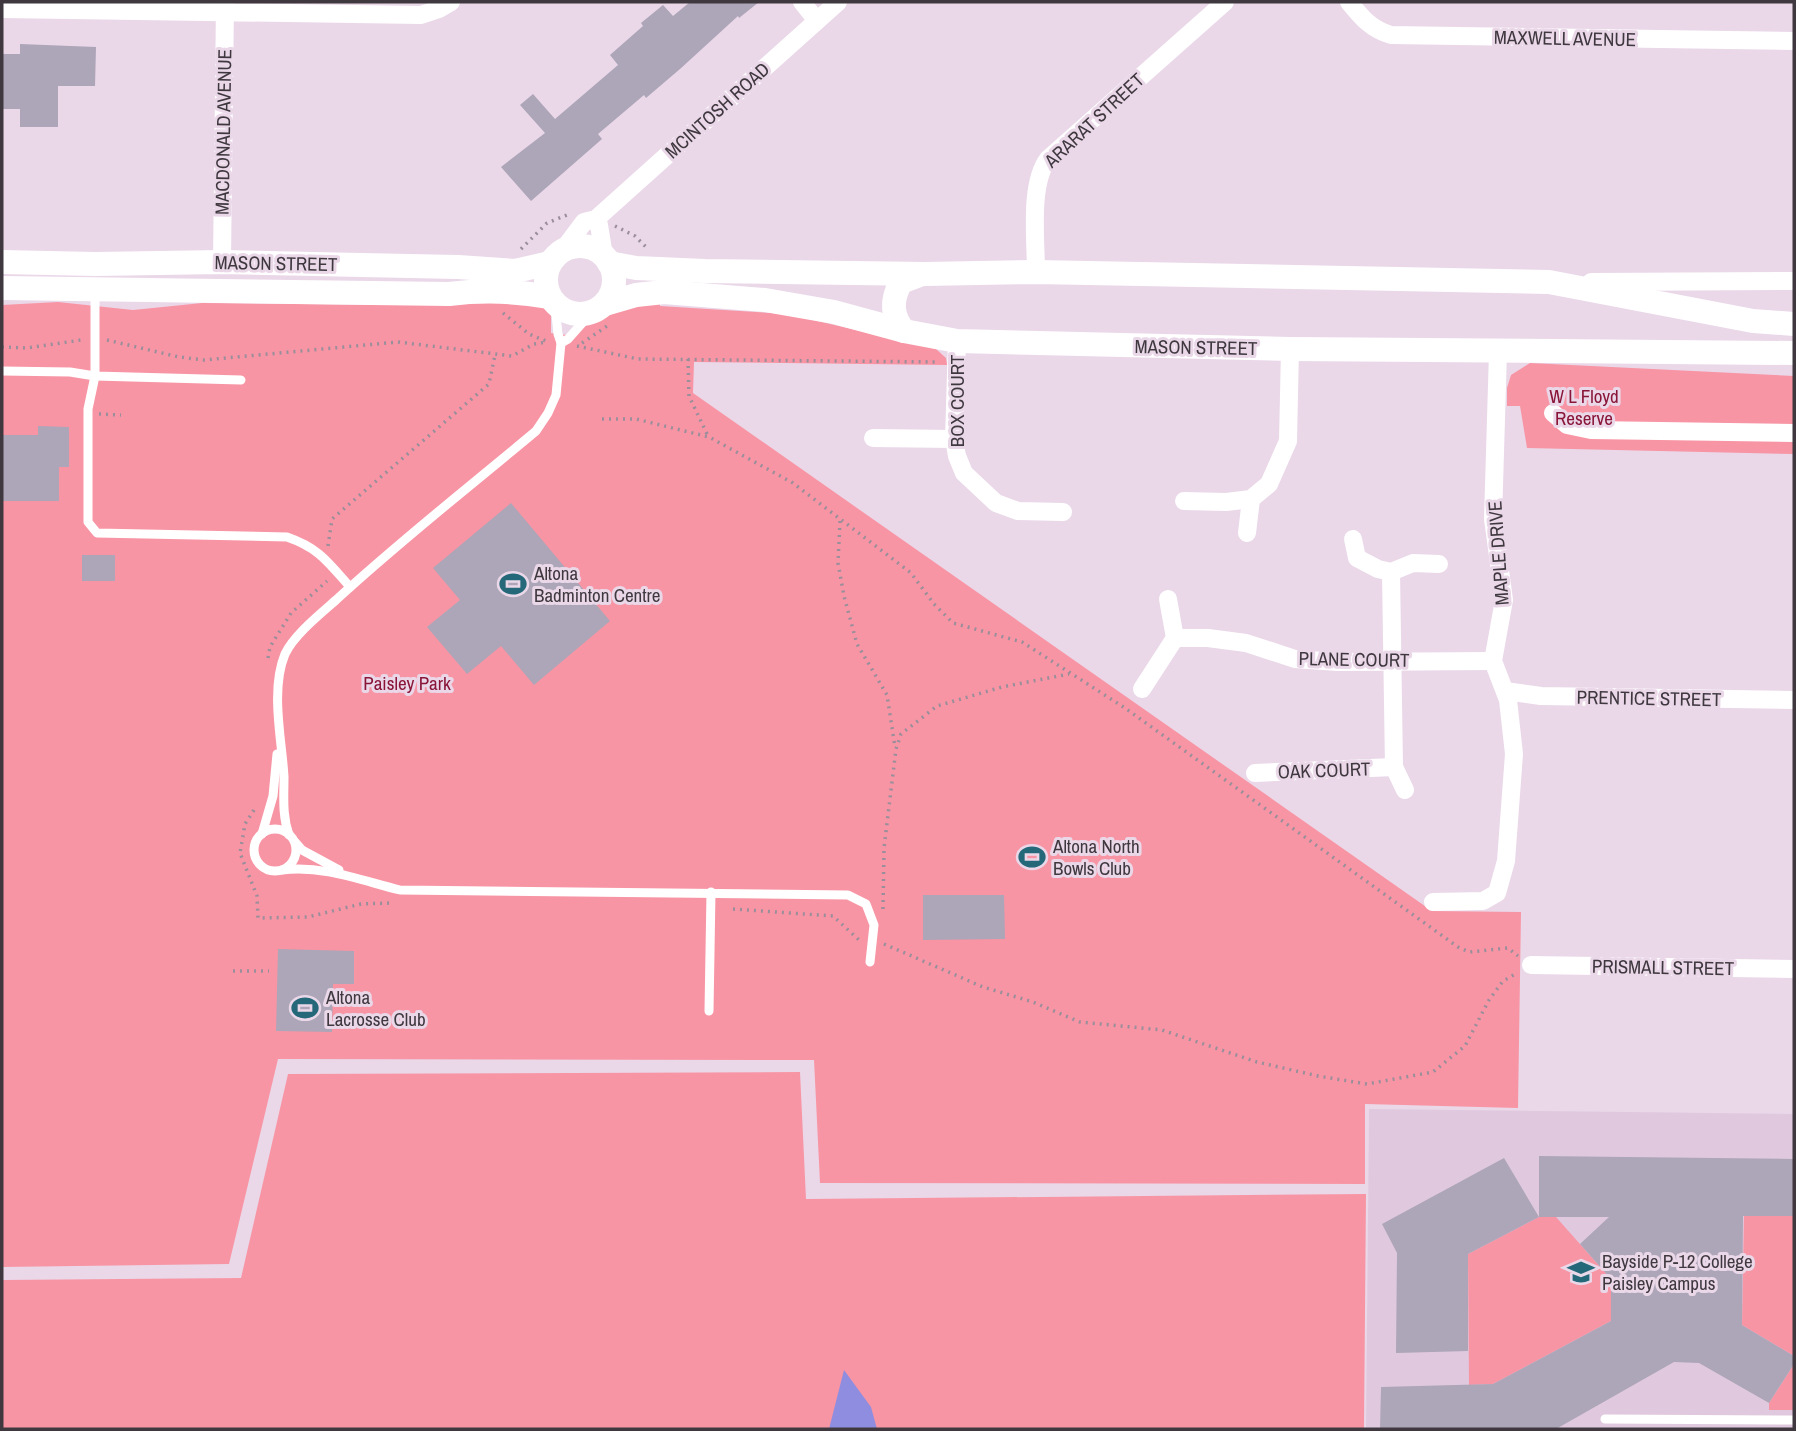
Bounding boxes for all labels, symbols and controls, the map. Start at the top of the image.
street label: MAXWELL AVENUE [1494,24,1636,52]
street label: MACDONALD AVENUE [209,49,237,215]
street label: MCINTOSH ROAD [659,56,775,164]
street label: ARARAT STREET [1038,67,1150,174]
street label: MASON STREET [214,249,338,277]
street label: MASON STREET [1134,333,1258,361]
street label: BOX COURT [944,354,970,447]
park label: W L Floyd Reserve [1549,383,1619,431]
street label: MAPLE DRIVE [1481,500,1515,606]
place label: Altona Badminton Centre [533,560,660,608]
sports icon: Altona Badminton Centre [498,569,528,599]
street label: PLANE COURT [1299,645,1410,673]
park label: Paisley Park [363,670,451,696]
street label: PRENTICE STREET [1576,684,1722,712]
street label: OAK COURT [1277,755,1371,785]
place label: Altona North Bowls Club [1052,833,1140,881]
sports icon: Altona North Bowls Club [1017,842,1047,872]
street label: PRISMALL STREET [1592,953,1735,981]
place label: Altona Lacrosse Club [325,984,426,1032]
sports icon: Altona Lacrosse Club [290,993,320,1023]
place label: Bayside P-12 College Paisley Campus [1602,1248,1753,1296]
school or university icon: Bayside P-12 College Paisley Campus [1566,1257,1596,1287]

